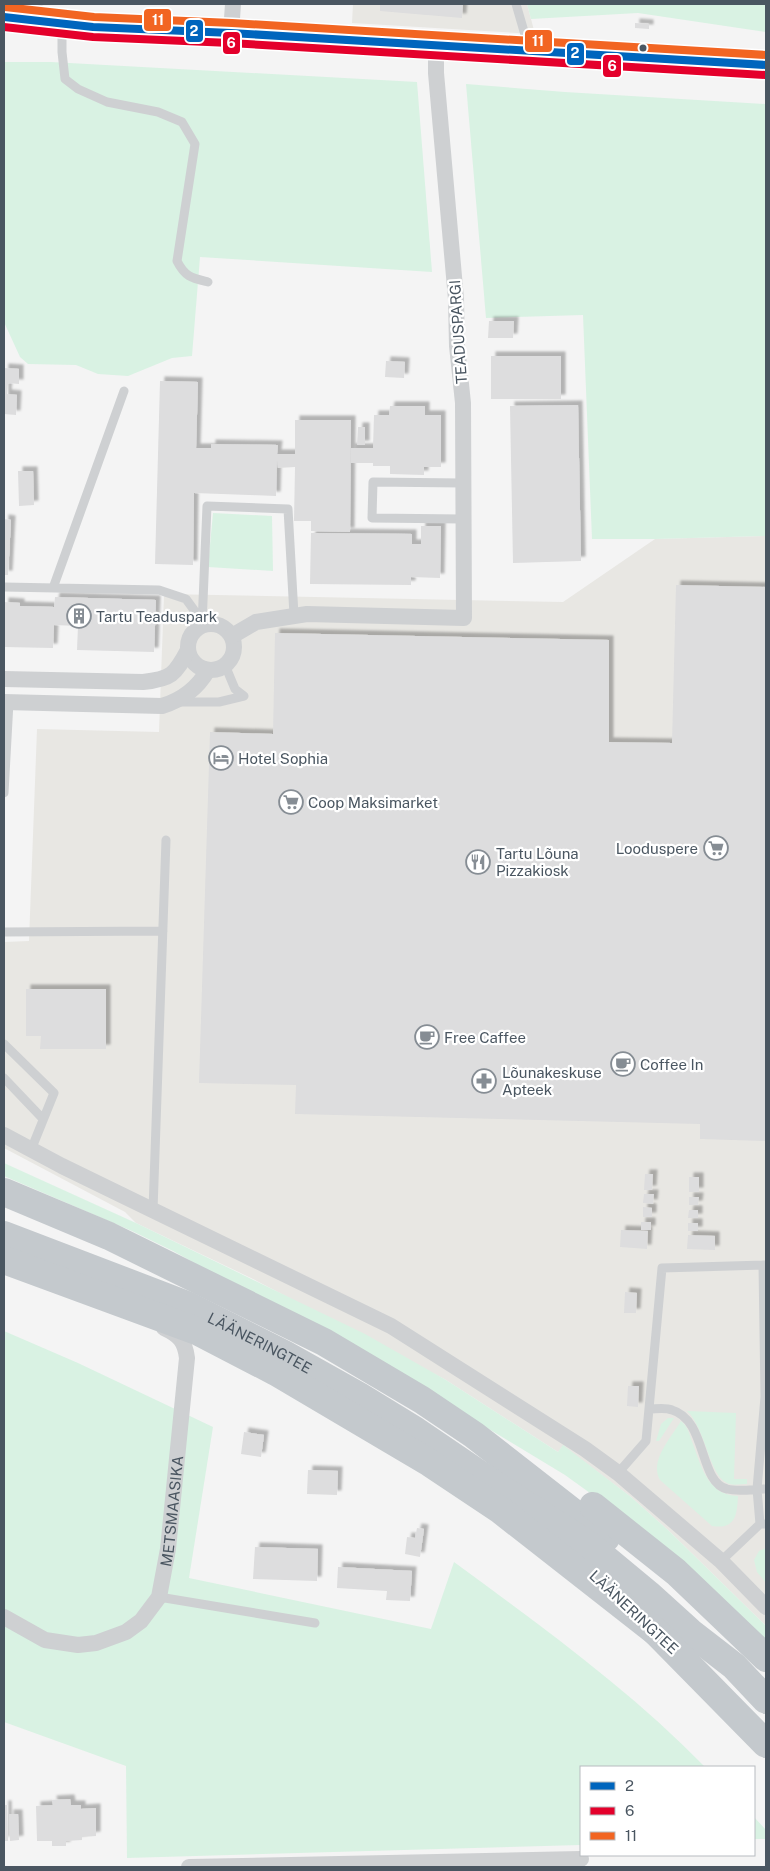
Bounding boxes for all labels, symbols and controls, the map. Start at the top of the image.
line badge: 11 [143,8,172,32]
text: 11 [152,12,164,28]
line badge: 2 [185,19,204,43]
text: 2 [190,23,199,39]
line badge: 11 [524,29,553,53]
line badge: 6 [222,31,241,55]
text: 11 [532,33,544,49]
text: 6 [226,35,236,51]
line badge: 2 [566,42,585,66]
unlabelled marker [638,43,648,53]
text: 2 [571,45,580,61]
line badge: 6 [602,54,622,78]
text: 6 [607,58,617,74]
street label: TEADUSPARGI [446,279,470,385]
building icon: Tartu Teaduspark [66,603,92,629]
place label: Tartu Teaduspark [96,608,217,625]
hotel icon: Hotel Sophia [208,745,234,771]
place label: Hotel Sophia [238,750,328,767]
supermarket icon: Coop Maksimarket [278,789,304,815]
place label: Coop Maksimarket [308,794,438,811]
supermarket icon: Looduspere [703,835,729,861]
place label: Looduspere [616,840,698,857]
place label: Tartu Lõuna Pizzakiosk [496,845,579,879]
restaurant icon: Tartu Lõuna Pizzakiosk [465,849,491,875]
cafe icon: Free Caffee [414,1024,440,1050]
place label: Free Caffee [444,1029,526,1046]
cafe icon: Coffee In [610,1051,636,1077]
place label: Coffee In [640,1056,703,1073]
place label: Lõunakeskuse Apteek [502,1064,602,1098]
pharmacy icon: Lõunakeskuse Apteek [471,1068,497,1094]
street label: LÄÄNERINGTEE [205,1309,315,1376]
street label: METSMAASIKA [156,1454,186,1568]
street label: LÄÄNERINGTEE [586,1566,682,1657]
legend [580,1766,755,1856]
text: 2 [625,1777,634,1794]
text: 6 [625,1802,634,1819]
text: 11 [625,1827,637,1844]

